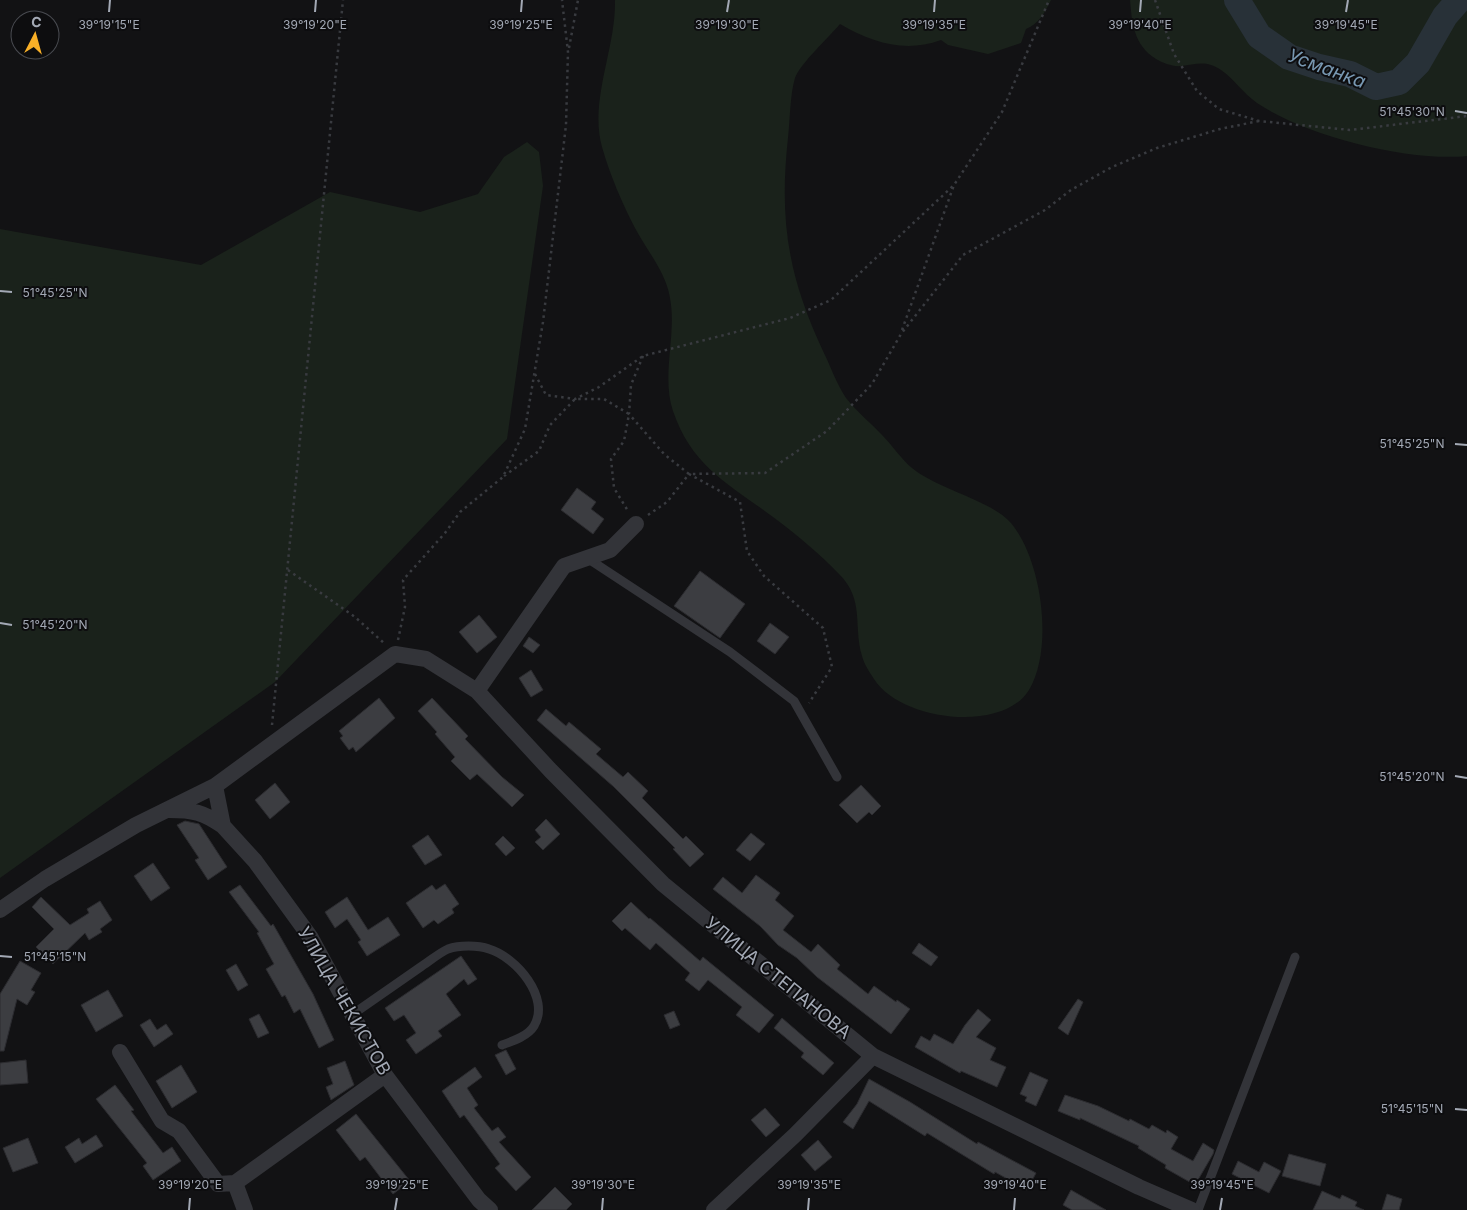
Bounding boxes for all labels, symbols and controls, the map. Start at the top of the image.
north arrow [10,10,60,60]
text: С [30,13,42,31]
text: 39°19'15"E [78,17,140,32]
text: 39°19'20"E [283,17,347,32]
text: 39°19'25"E [489,17,553,32]
text: 39°19'30"E [695,17,759,32]
text: 39°19'35"E [902,17,966,32]
text: 39°19'40"E [1108,17,1172,32]
text: 39°19'45"E [1314,17,1378,32]
water label: Усманка [1285,44,1369,93]
text: 51°45'30"N [1379,104,1445,119]
text: 51°45'25"N [23,285,88,300]
text: 51°45'25"N [1380,436,1445,451]
text: 51°45'20"N [22,617,88,632]
text: 51°45'20"N [1379,769,1445,784]
street label: УЛИЦА СТЕПАНОВА [701,912,855,1043]
street label: УЛИЦА ЧЕКИСТОВ [293,923,395,1079]
text: 51°45'15"N [24,949,86,964]
text: 51°45'15"N [1381,1101,1443,1116]
text: 39°19'20"E [158,1177,222,1192]
text: 39°19'25"E [365,1177,429,1192]
text: 39°19'30"E [571,1177,635,1192]
text: 39°19'35"E [777,1177,841,1192]
text: 39°19'40"E [983,1177,1047,1192]
text: 39°19'45"E [1190,1177,1254,1192]

